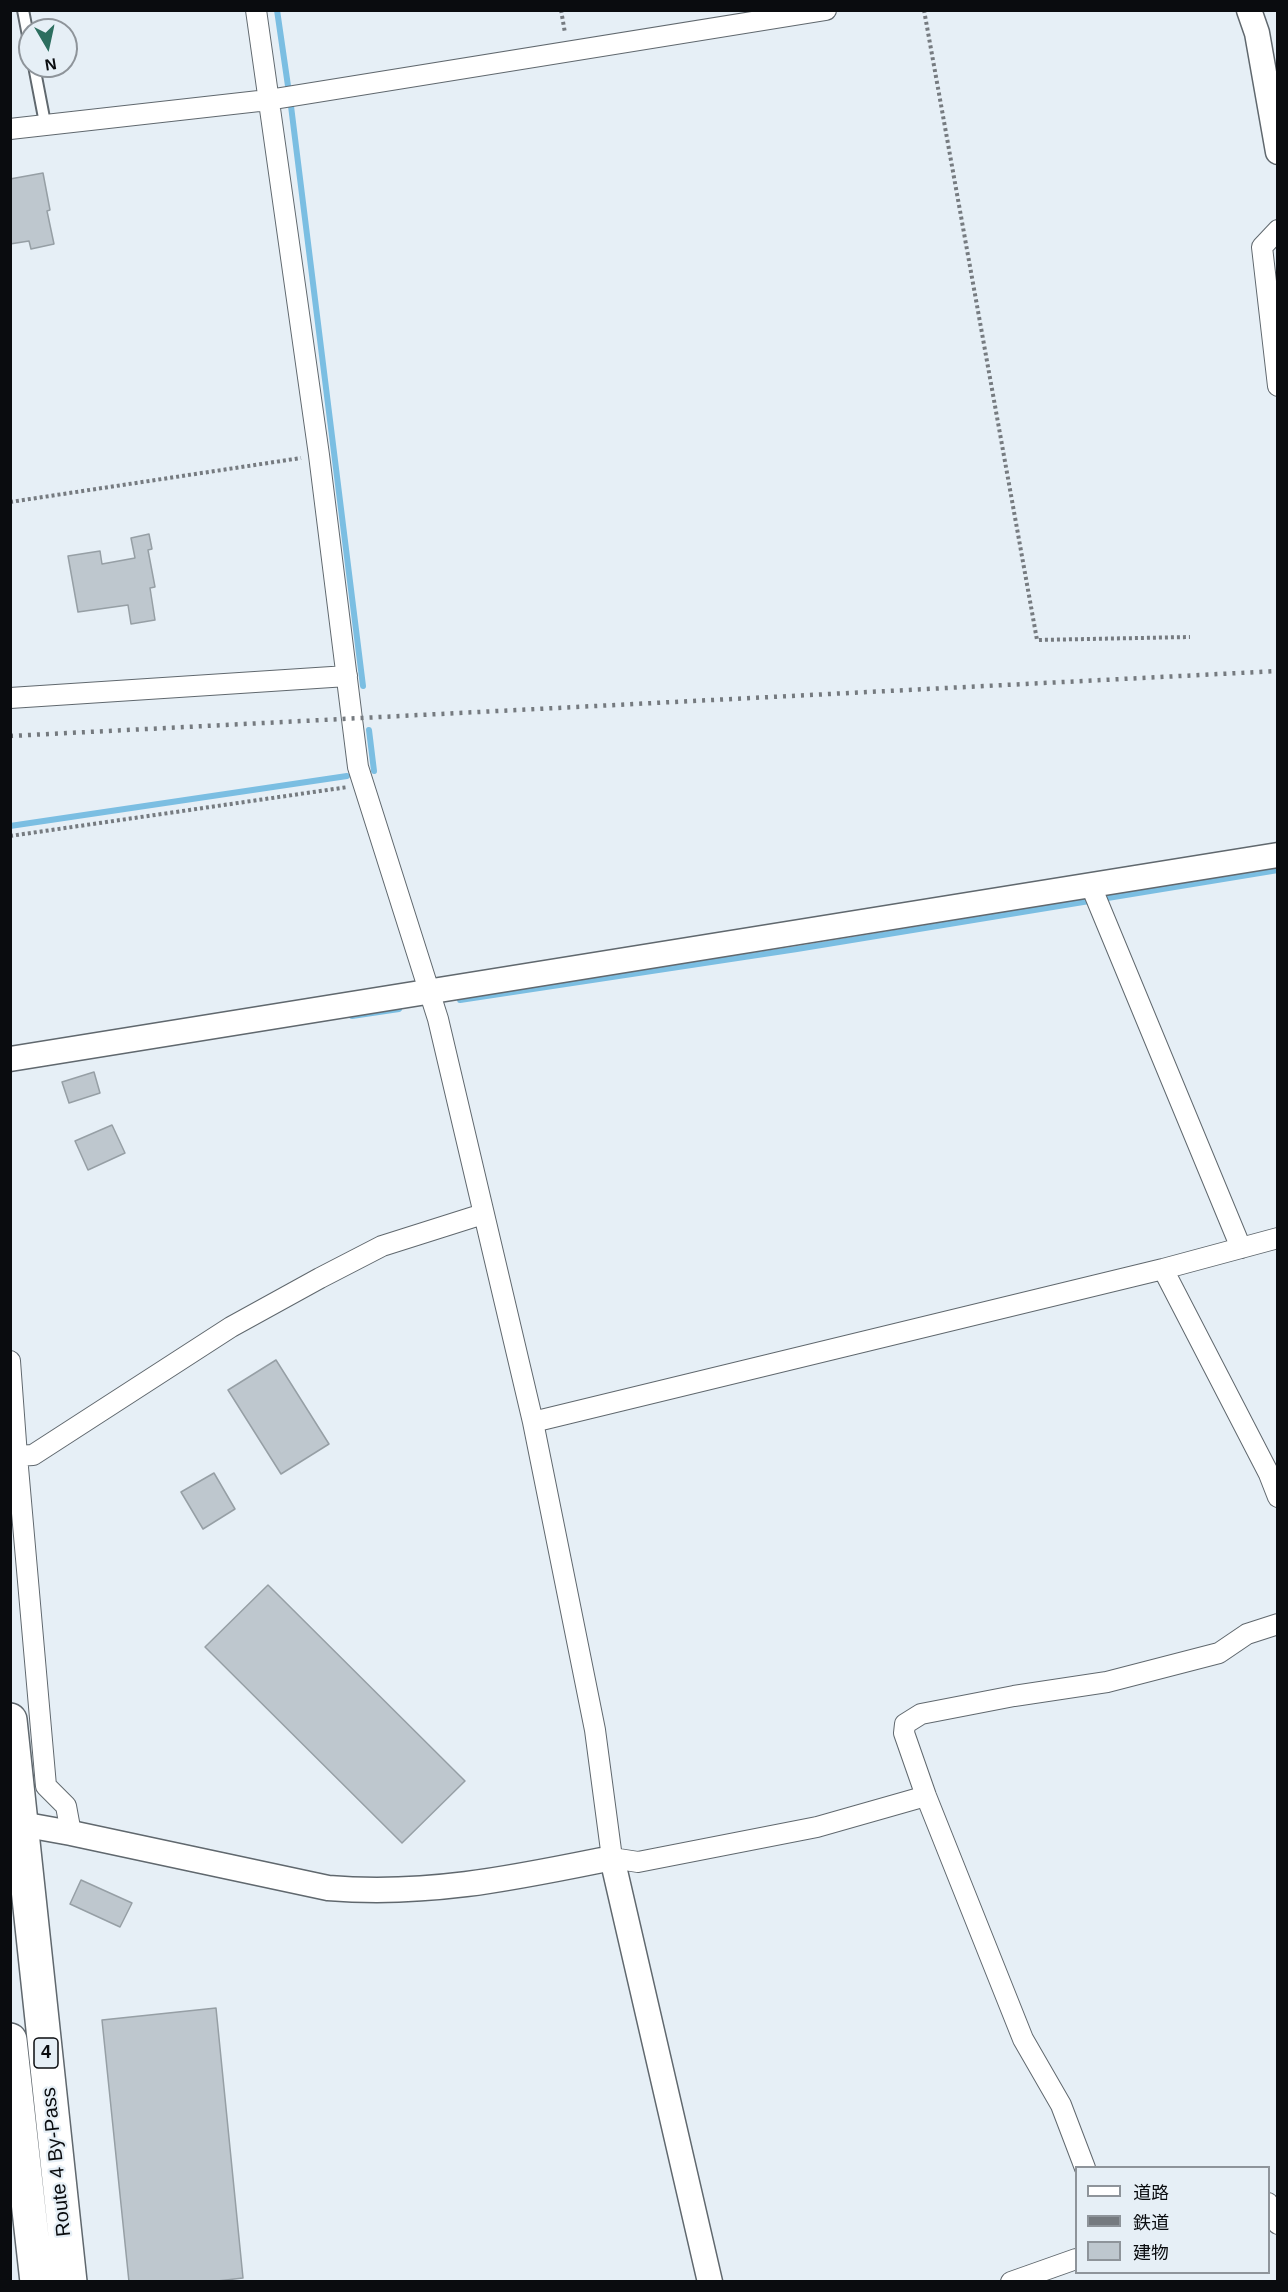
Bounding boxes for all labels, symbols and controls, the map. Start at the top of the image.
north arrow [18,18,78,78]
text: N [44,55,58,74]
road number: 4 [34,2038,58,2068]
street label: Route 4 By-Pass [37,2086,77,2238]
legend [1075,2166,1270,2274]
text: 道路 [1133,2183,1169,2203]
text: 鉄道 [1133,2213,1169,2233]
text: 建物 [1133,2243,1169,2263]

